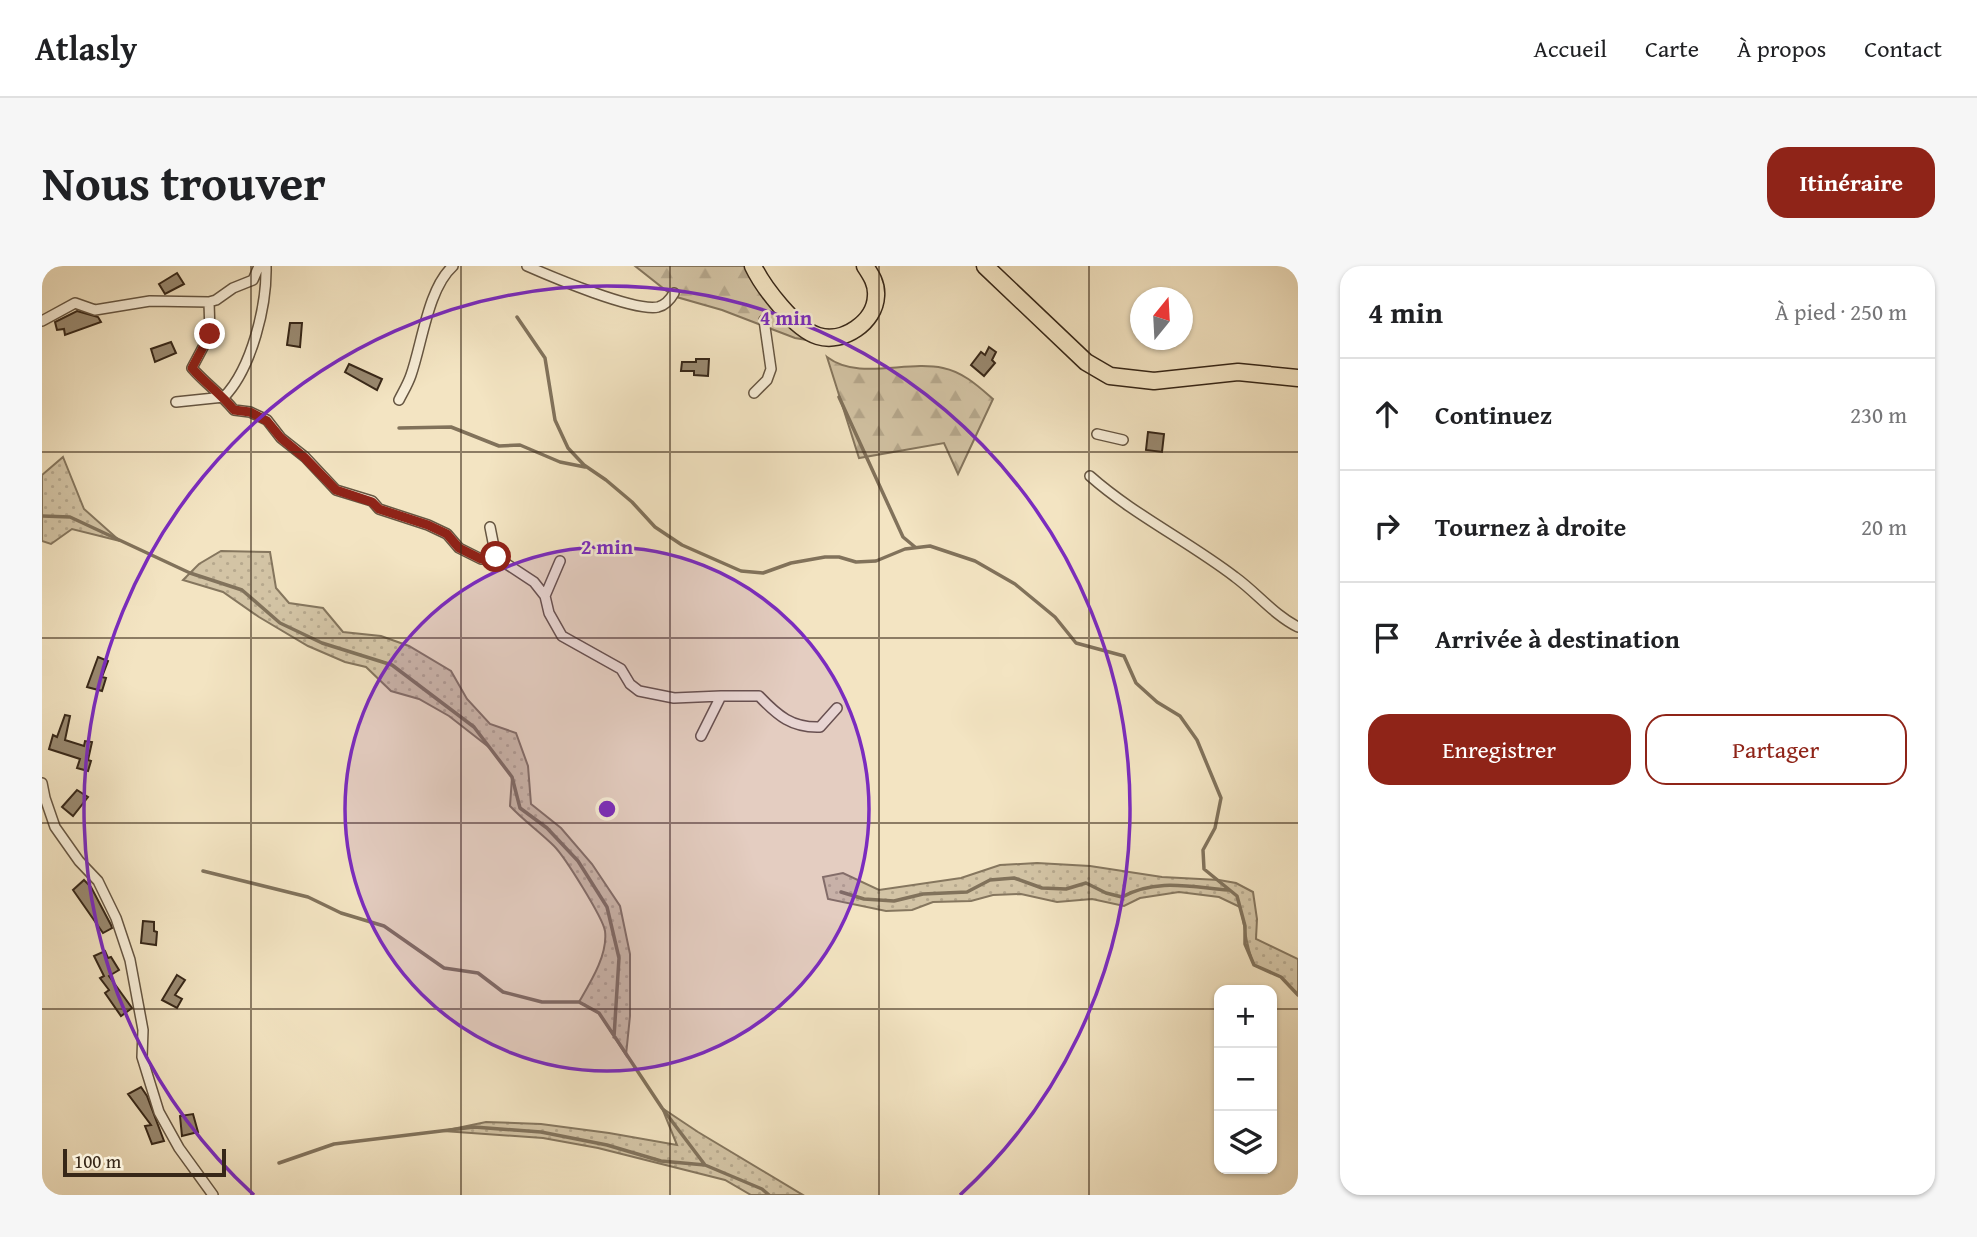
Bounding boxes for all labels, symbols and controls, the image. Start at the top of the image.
text: Atlasly [35,24,137,72]
text: Accueil [1533,31,1607,66]
text: Carte [1645,31,1699,66]
text: À propos [1737,31,1826,66]
text: Contact [1864,31,1942,66]
text: Nous trouver [42,146,326,218]
button: Itinéraire [1767,147,1935,218]
north arrow [1130,287,1193,350]
text: 4 min [1368,290,1443,334]
text: À pied · 250 m [1775,295,1907,328]
text: 4 min [760,302,813,333]
route end [194,318,225,349]
icon: ahead [1368,395,1406,433]
text: Continuez [1435,395,1552,434]
text: 230 m [1850,398,1907,431]
icon: right [1368,507,1406,545]
text: Tournez à droite [1435,507,1626,546]
text: 20 m [1861,510,1907,543]
text: 2 min [581,531,634,562]
route start [480,541,511,572]
icon: arrive [1368,619,1406,657]
text: Arrivée à destination [1435,619,1680,658]
button: Enregistrer [1368,714,1631,785]
button: Partager [1645,714,1907,785]
centre of rings [595,797,619,821]
map controls [1214,985,1277,1174]
button: + [1214,985,1277,1048]
button: − [1214,1048,1277,1111]
button: layers [1214,1111,1277,1174]
scale bar [63,1146,226,1178]
text: 100 m [74,1147,121,1175]

